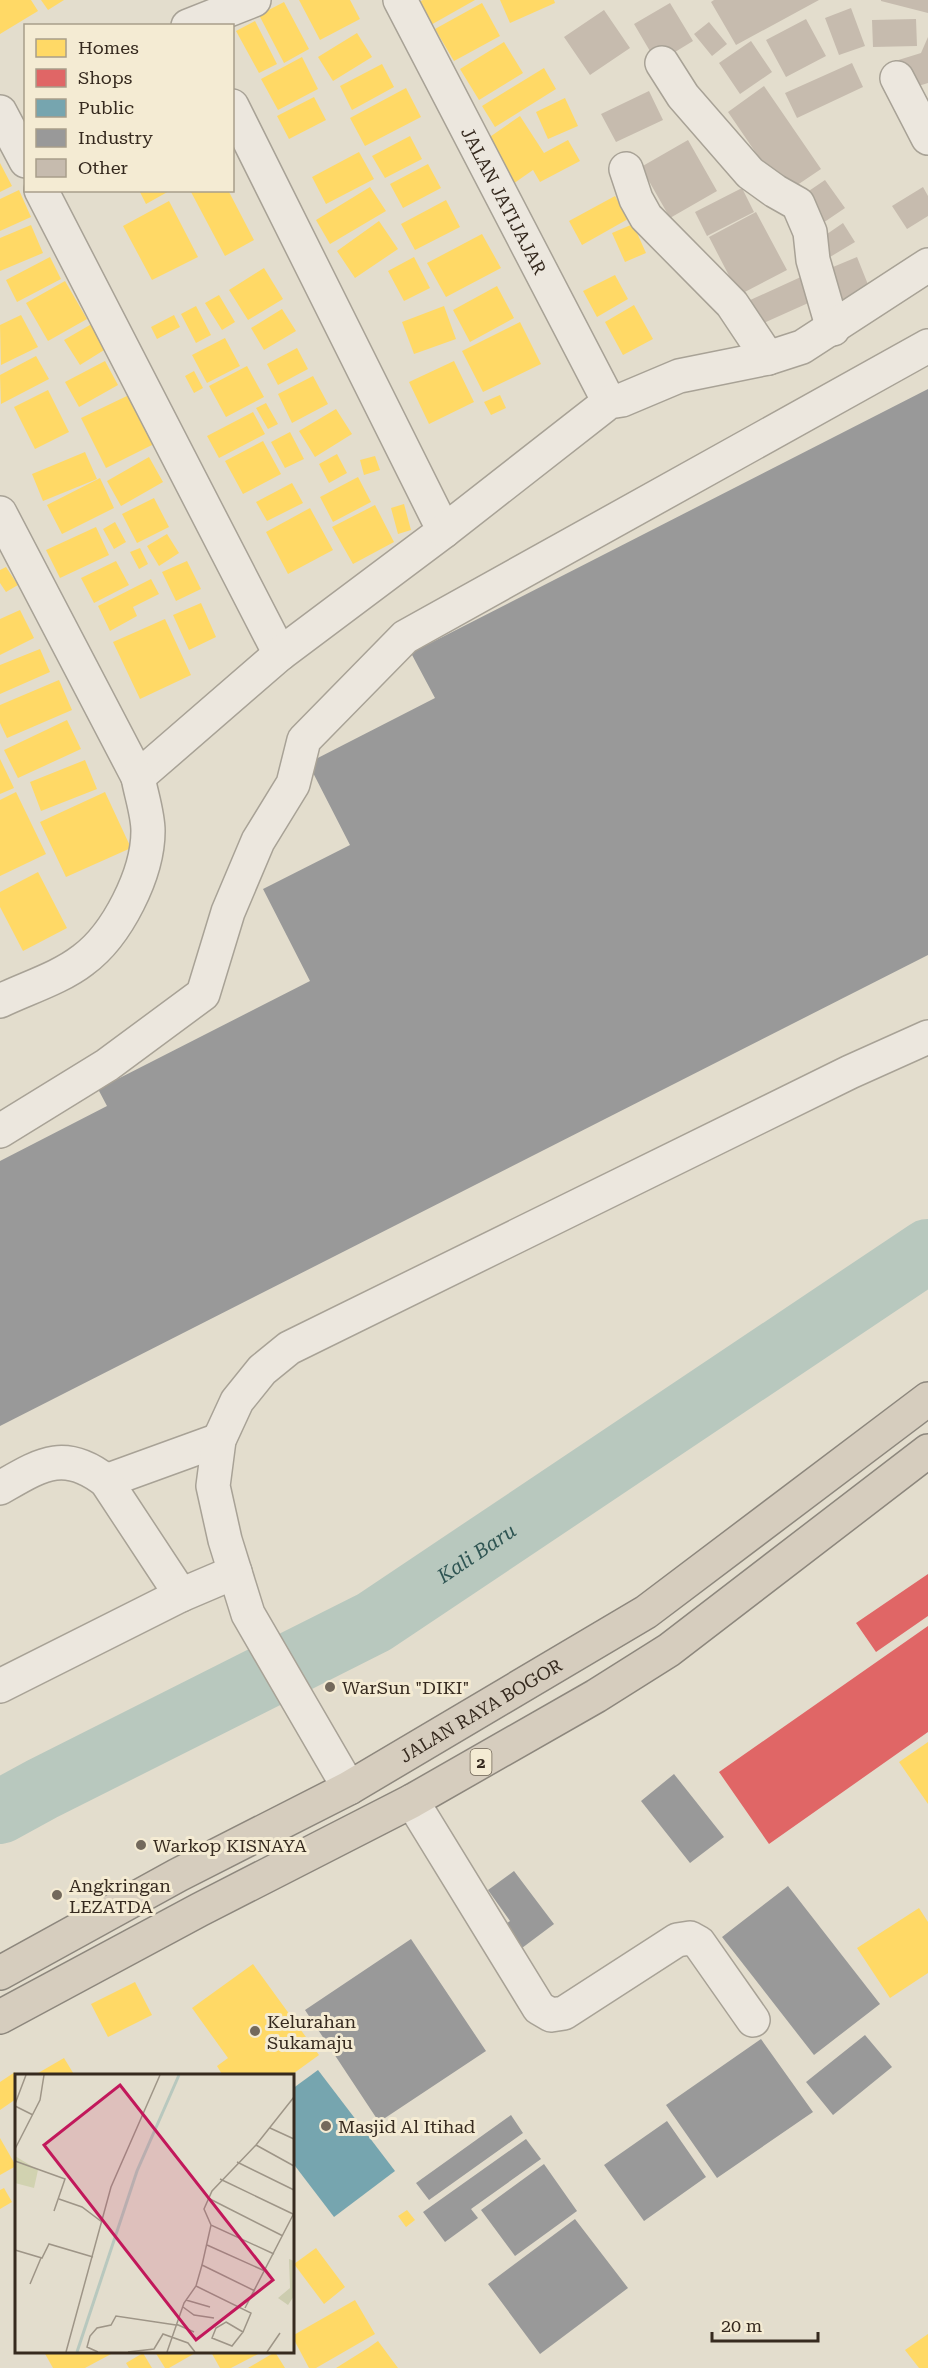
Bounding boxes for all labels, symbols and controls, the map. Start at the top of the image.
legend [24,24,234,192]
text: Homes [78,37,139,58]
text: Shops [78,67,132,88]
text: Public [78,97,134,118]
street label: JALAN JATIJAJAR [457,123,551,278]
text: Industry [78,127,153,148]
text: Other [78,157,128,178]
water label: Kali Baru [432,1518,521,1589]
street label: JALAN RAYA BOGOR [396,1654,566,1766]
place label: WarSun "DIKI" [342,1677,469,1698]
marker: WarSun "DIKI" [323,1680,337,1694]
road number: 2 [470,1749,492,1775]
place label: Warkop KISNAYA [153,1835,307,1856]
marker: Warkop KISNAYA [134,1838,148,1852]
place label: Angkringan LEZATDA [69,1875,171,1917]
marker: Angkringan LEZATDA [50,1888,64,1902]
place label: Kelurahan Sukamaju [267,2011,357,2053]
marker: Kelurahan Sukamaju [248,2024,262,2038]
inset map [15,2074,294,2353]
place label: Masjid Al Itihad [338,2116,476,2137]
marker: Masjid Al Itihad [319,2119,333,2133]
scale bar [712,2305,818,2343]
text: 20 m [721,2315,762,2336]

